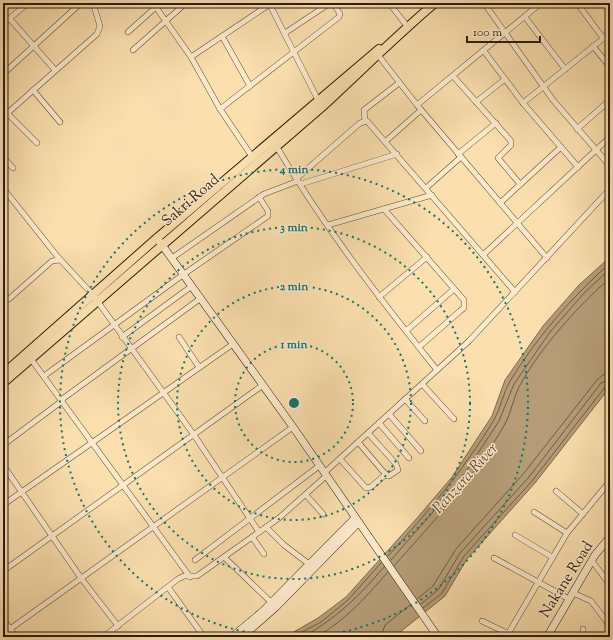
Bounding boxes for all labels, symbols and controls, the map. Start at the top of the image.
scale bar [467,18,540,44]
text: 100 m [473,24,502,42]
text: 4 min [278,161,309,179]
street label: Sakri Road [157,170,225,232]
text: 3 min [280,219,309,237]
text: 2 min [280,278,309,296]
text: 1 min [279,336,308,354]
centre of rings [287,396,301,410]
water label: Panzara River [428,438,504,520]
street label: Nakane Road [535,537,599,622]

